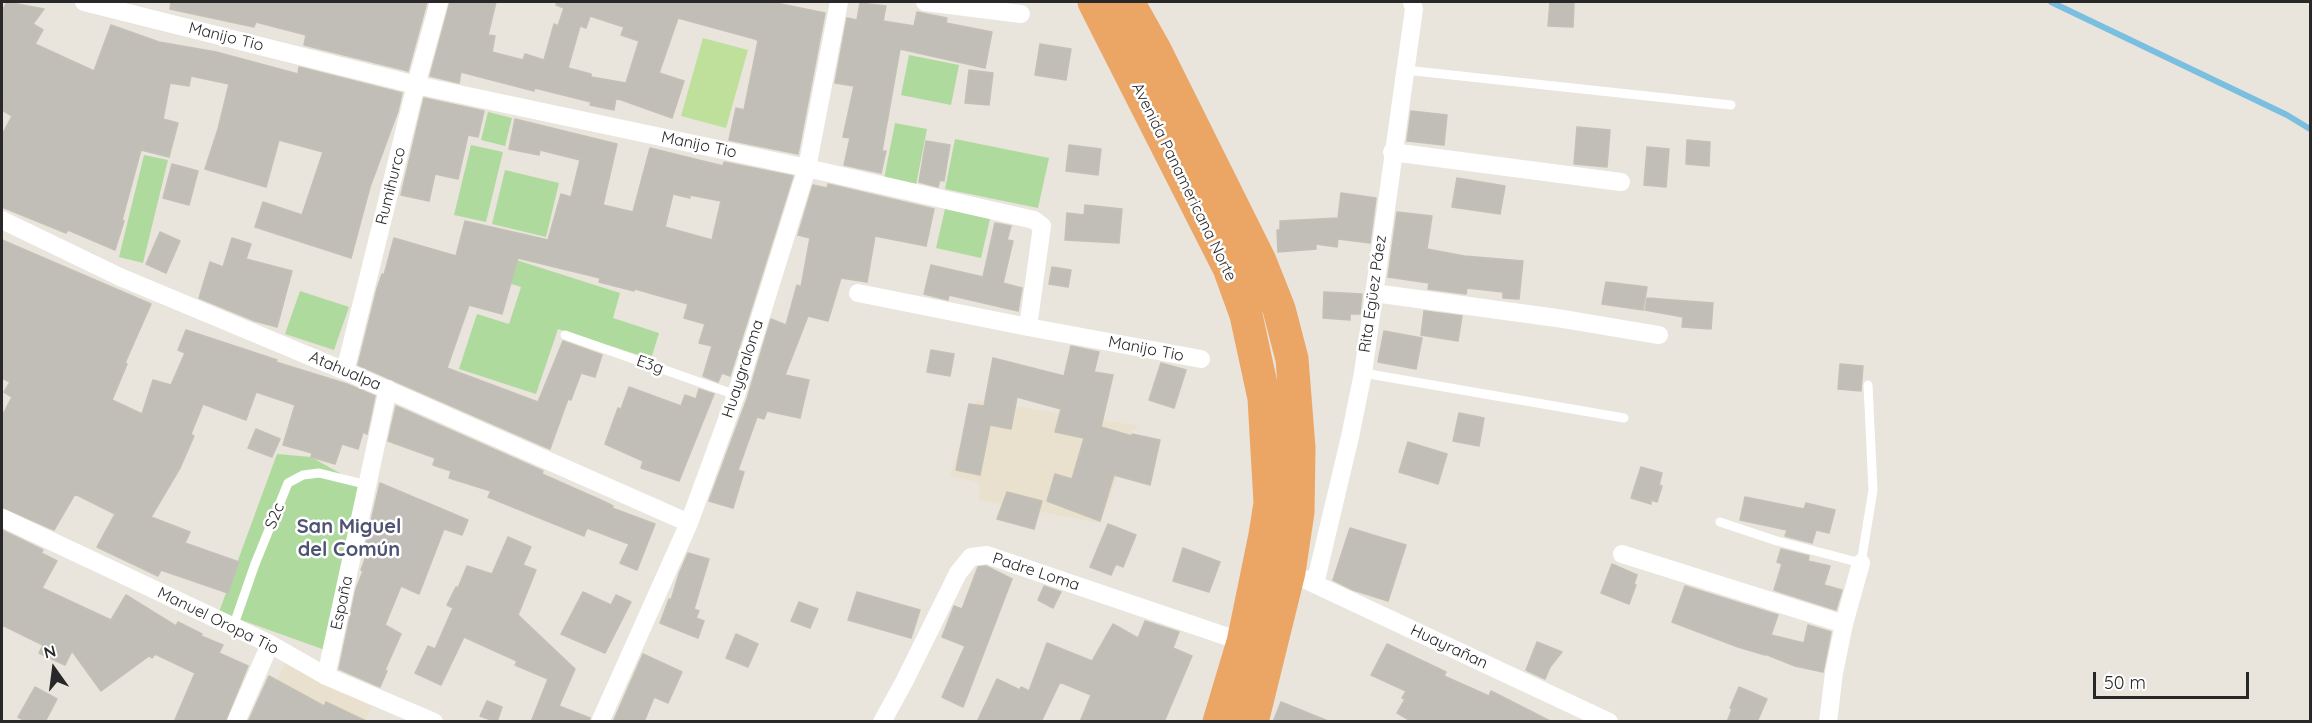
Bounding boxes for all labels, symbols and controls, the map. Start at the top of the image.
street label: Manijo Tio [186,18,266,56]
street label: Avenida Panamericana Norte [1128,80,1240,284]
street label: Manijo Tio [659,128,739,162]
street label: Rumihurco [372,145,410,227]
street label: Rita Egüez Páez [1355,234,1391,354]
street label: Huaygraloma [718,317,768,421]
street label: Manijo Tio [1107,332,1185,366]
street label: Atahualpa [306,347,384,395]
street label: E3g [634,351,666,379]
street label: S2c [261,500,289,532]
district label: San Miguel del Común [297,515,401,562]
street label: Padre Loma [990,549,1082,595]
street label: España [327,574,357,632]
street label: Manuel Oropa Tio [154,583,282,659]
street label: Huayrañan [1407,621,1491,673]
north arrow [24,639,84,699]
text: N [42,640,58,663]
scale bar [2096,660,2252,698]
text: 50 m [2104,671,2146,694]

